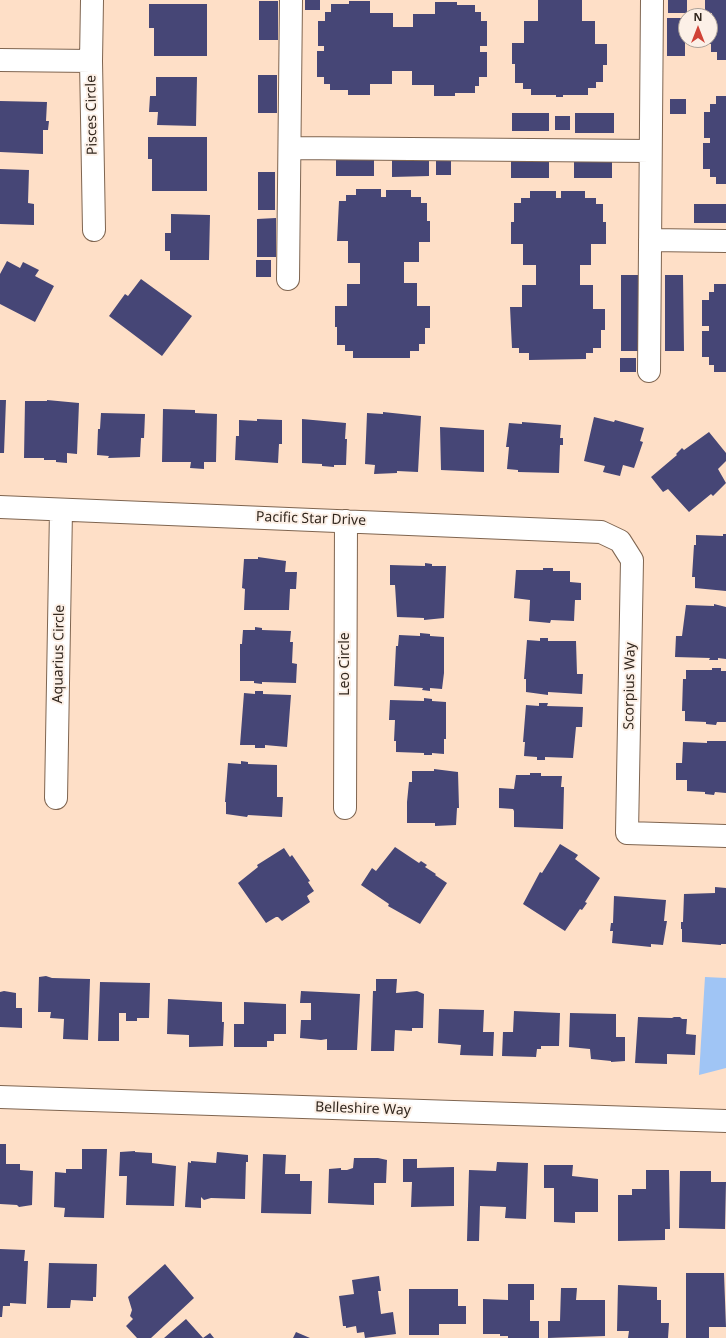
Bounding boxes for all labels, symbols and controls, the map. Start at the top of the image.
north arrow [678,8,718,48]
text: N [694,9,702,24]
street label: Pisces Circle [83,75,101,155]
street label: Pacific Star Drive [256,509,366,529]
street label: Aquarius Circle [50,605,68,703]
street label: Leo Circle [337,632,353,696]
street label: Scorpius Way [621,642,639,730]
street label: Belleshire Way [315,1099,411,1119]

